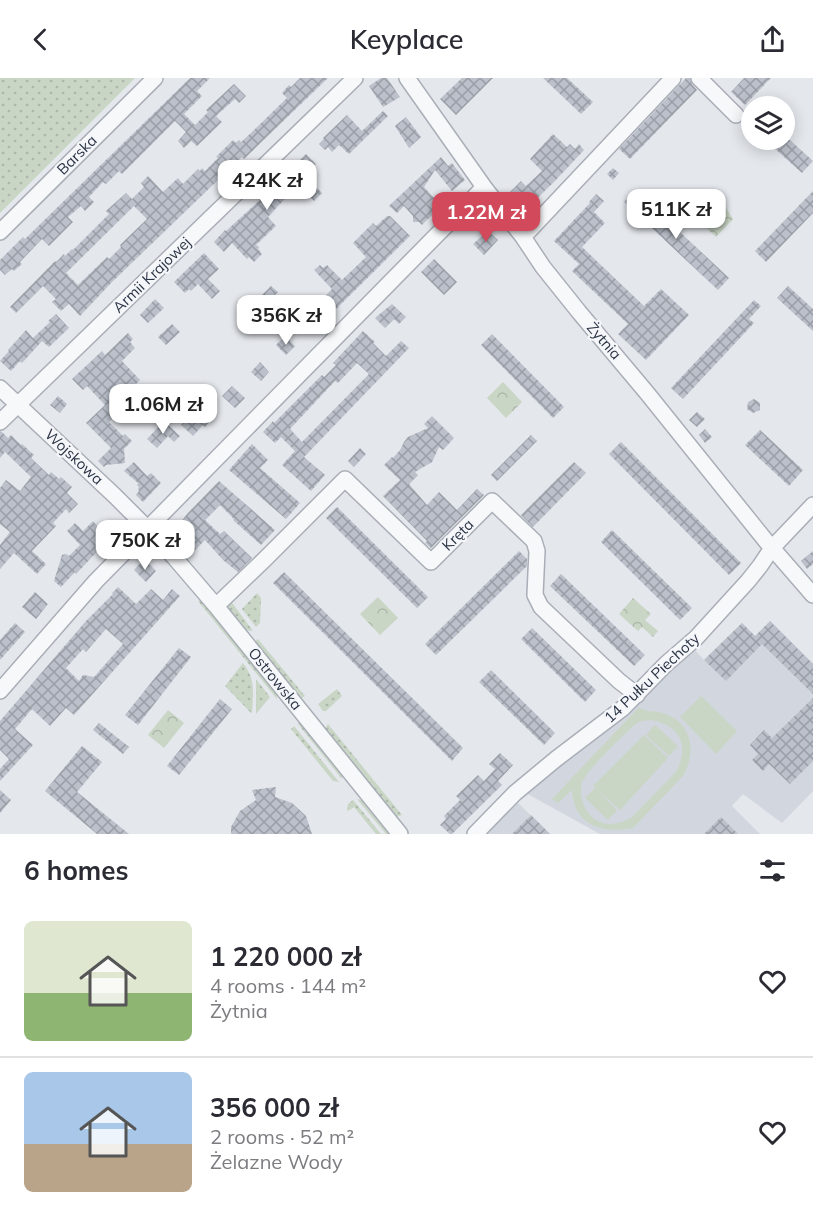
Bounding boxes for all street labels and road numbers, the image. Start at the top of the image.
street label: Barska [53,131,101,179]
street label: Armii Krajowej [109,233,195,317]
street label: Żytnia [583,318,626,363]
street label: Wojskowa [41,425,108,489]
street label: Kręta [438,515,478,555]
street label: 14 Pułku Piechoty [600,629,703,727]
street label: Ostrowska [244,644,306,714]

